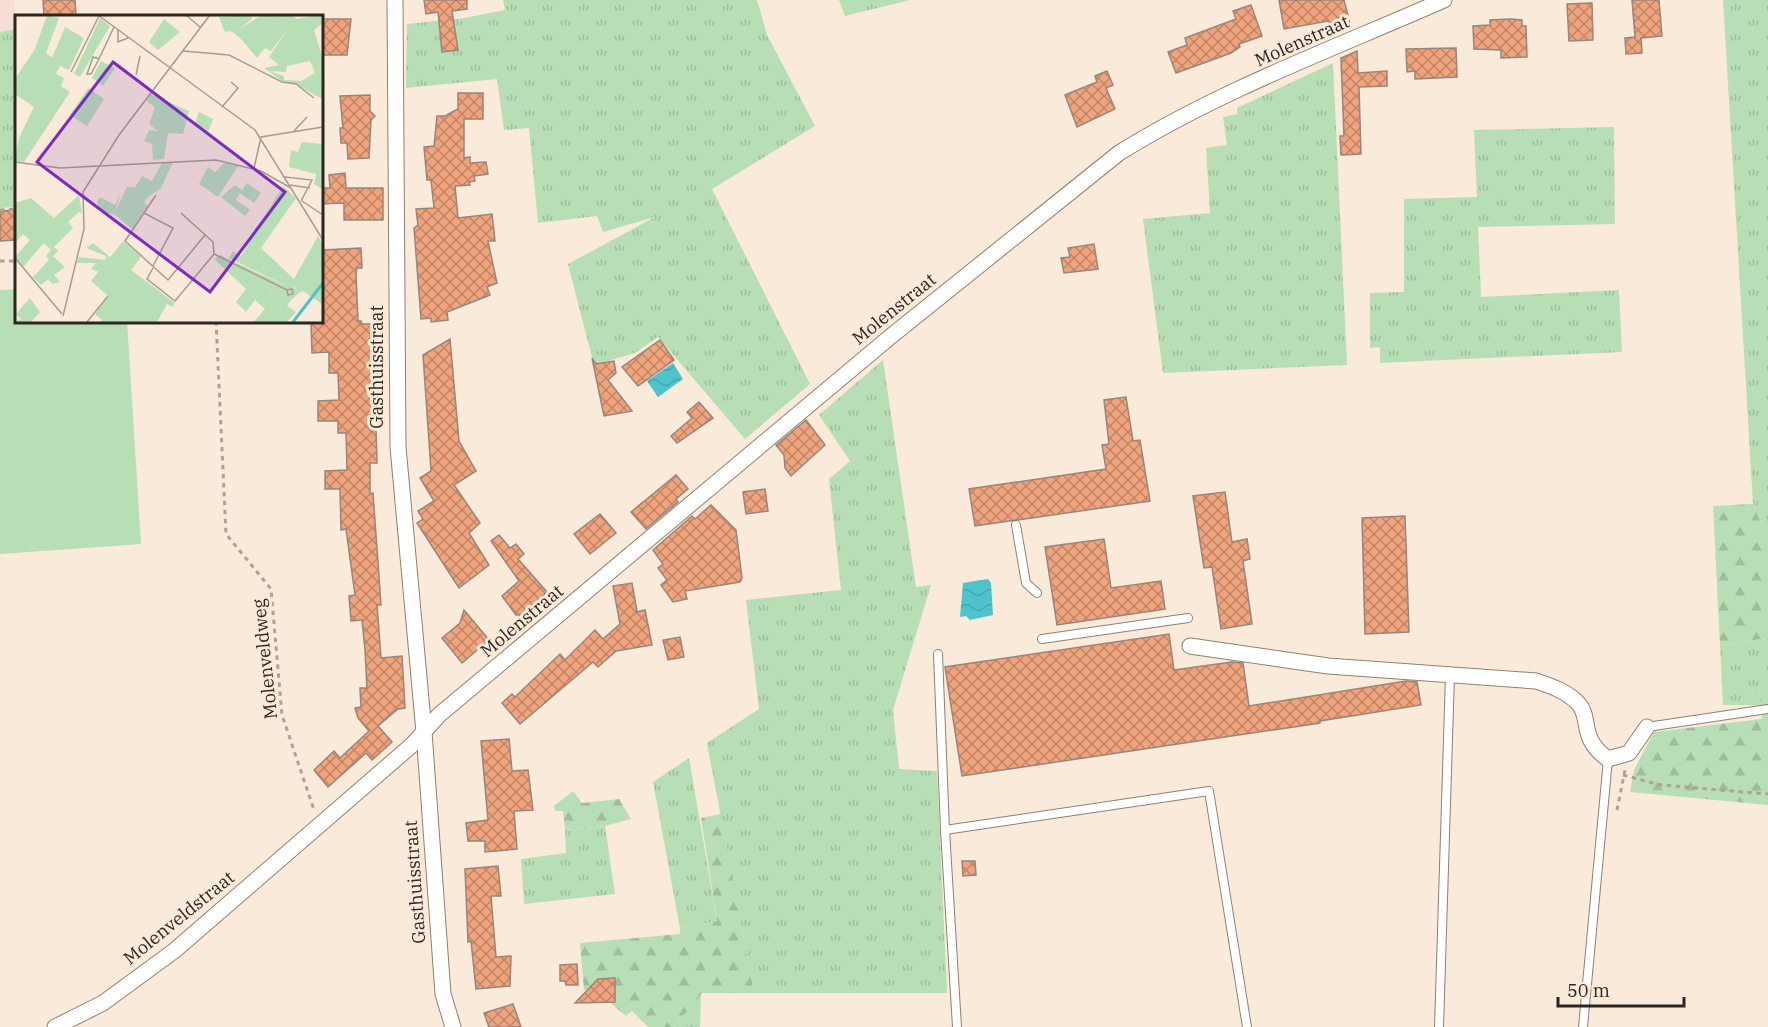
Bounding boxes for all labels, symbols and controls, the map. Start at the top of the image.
street label: Molenstraat [1251,9,1353,72]
inset map [15,15,322,322]
street label: Molenstraat [847,268,940,349]
street label: Gasthuisstraat [365,305,388,429]
street label: Molenstraat [476,579,568,662]
street label: Molenveldweg [247,598,282,720]
street label: Gasthuisstraat [399,820,430,944]
street label: Molenveldstraat [118,866,239,969]
scale bar [1558,970,1684,1008]
text: 50 m [1567,979,1610,1002]

